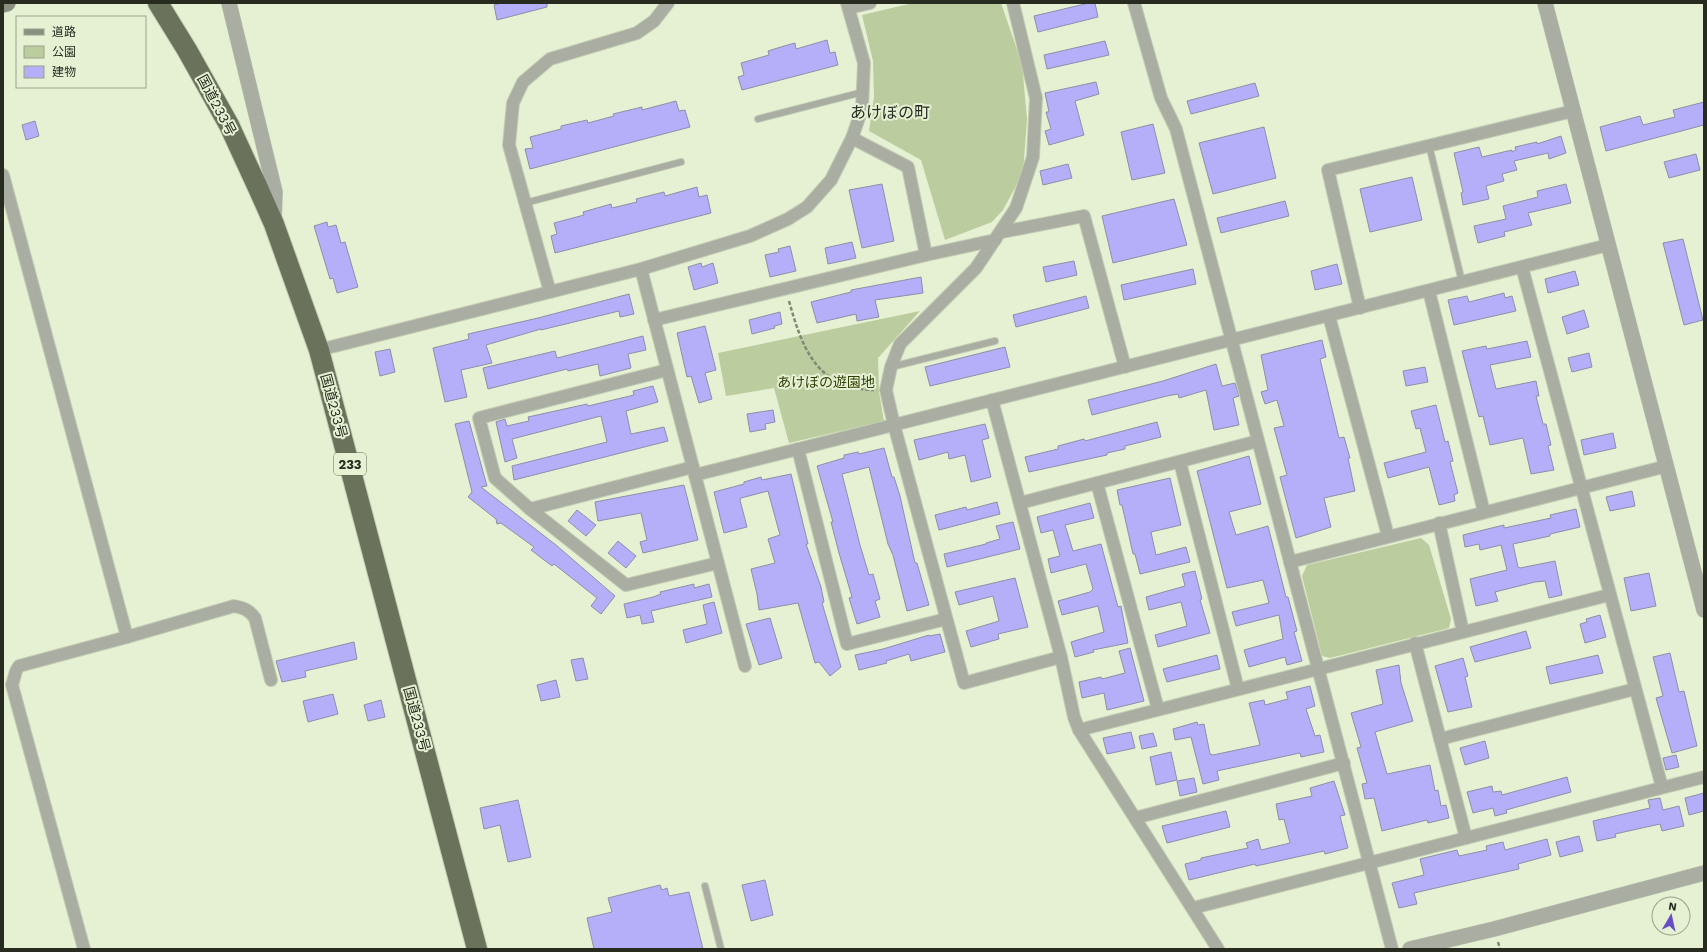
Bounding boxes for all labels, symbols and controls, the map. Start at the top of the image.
legend [16,16,146,88]
text: 道路 [52,25,76,39]
text: 公園 [52,45,76,59]
text: 建物 [52,65,76,79]
street label: 国道233号 [194,72,240,138]
district label: あけぼの町 [850,103,930,122]
street label: 国道233号 [318,372,350,440]
park label: あけぼの遊園地 [777,374,875,390]
road number: 233 [334,453,366,475]
street label: 国道233号 [401,685,433,753]
north arrow [1651,896,1691,936]
text: N [1667,900,1678,914]

